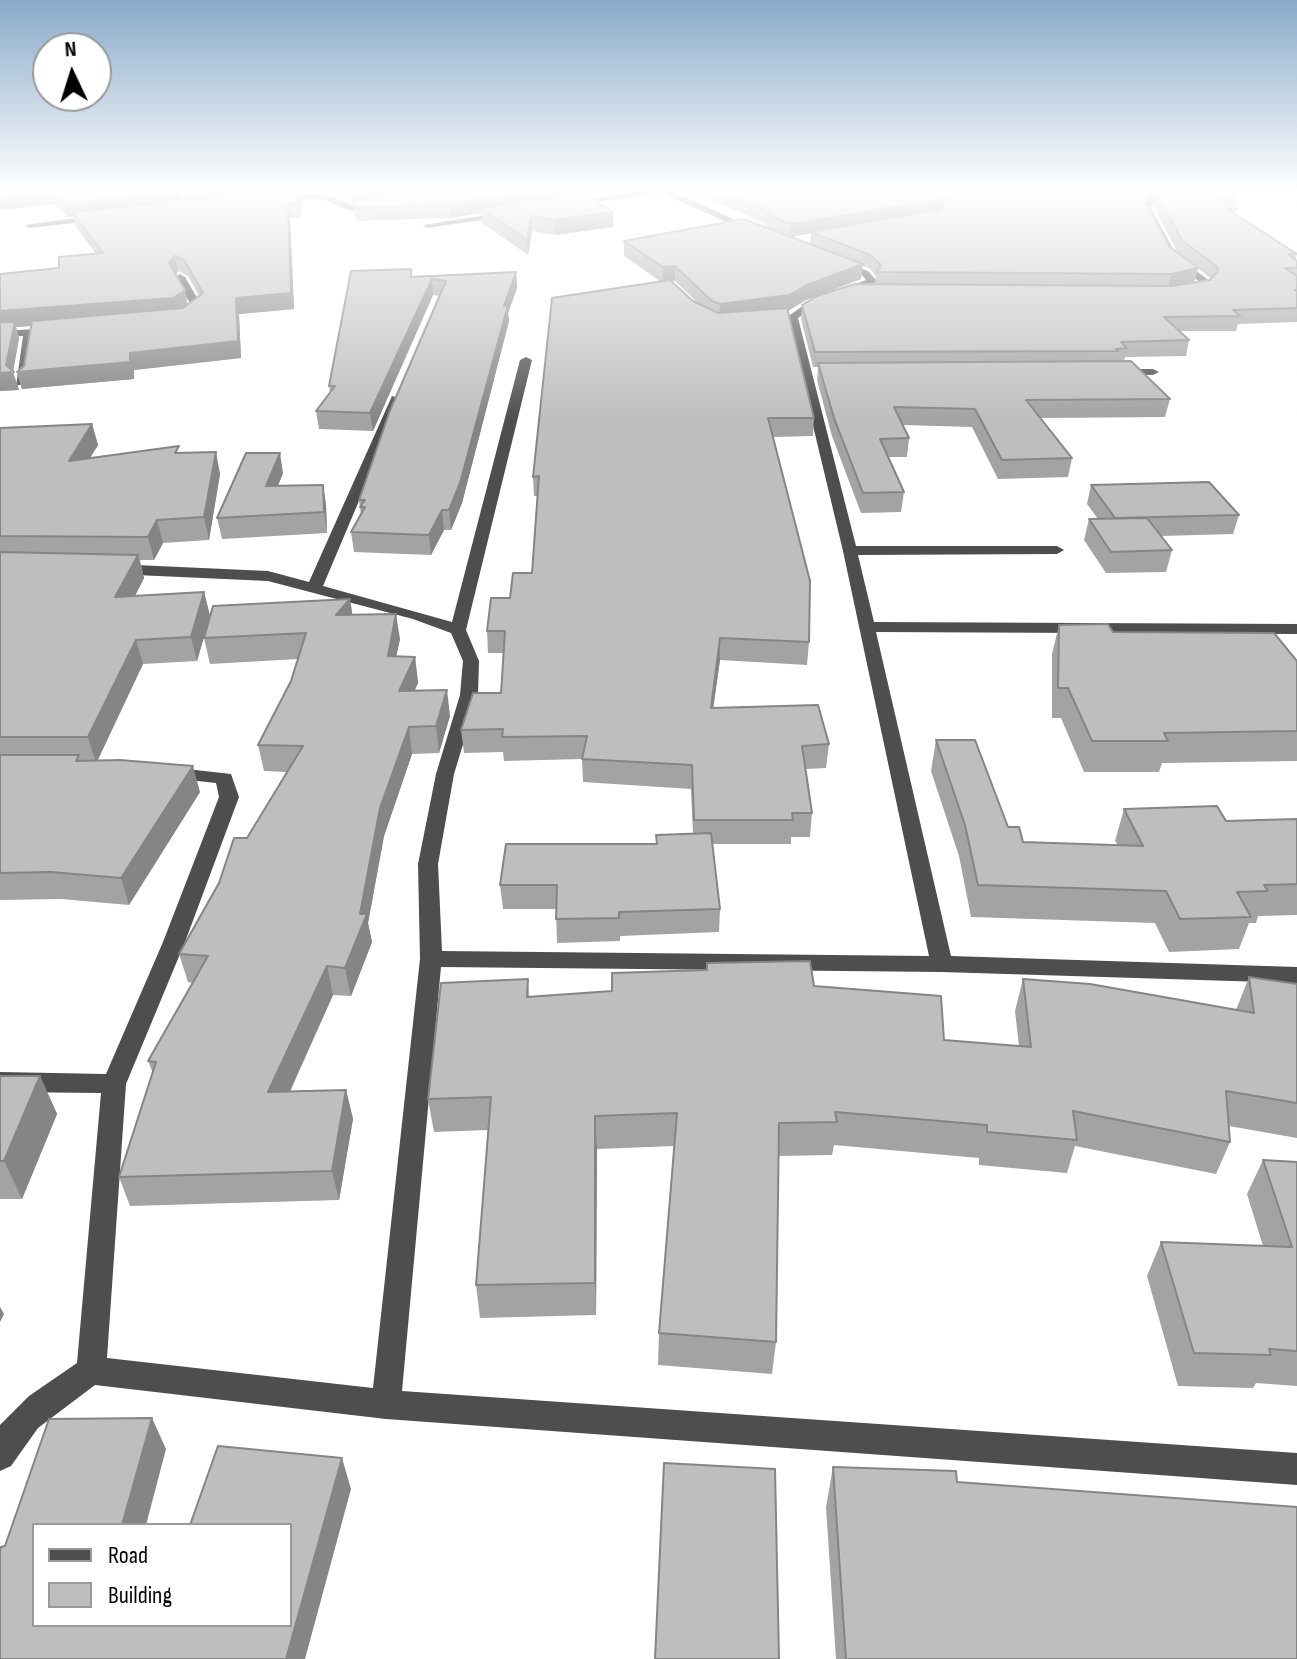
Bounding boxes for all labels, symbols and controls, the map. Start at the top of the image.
north arrow [32,32,112,112]
text: N [64,36,77,63]
legend [32,1523,292,1627]
text: Road [108,1541,148,1570]
text: Building [108,1581,172,1610]

